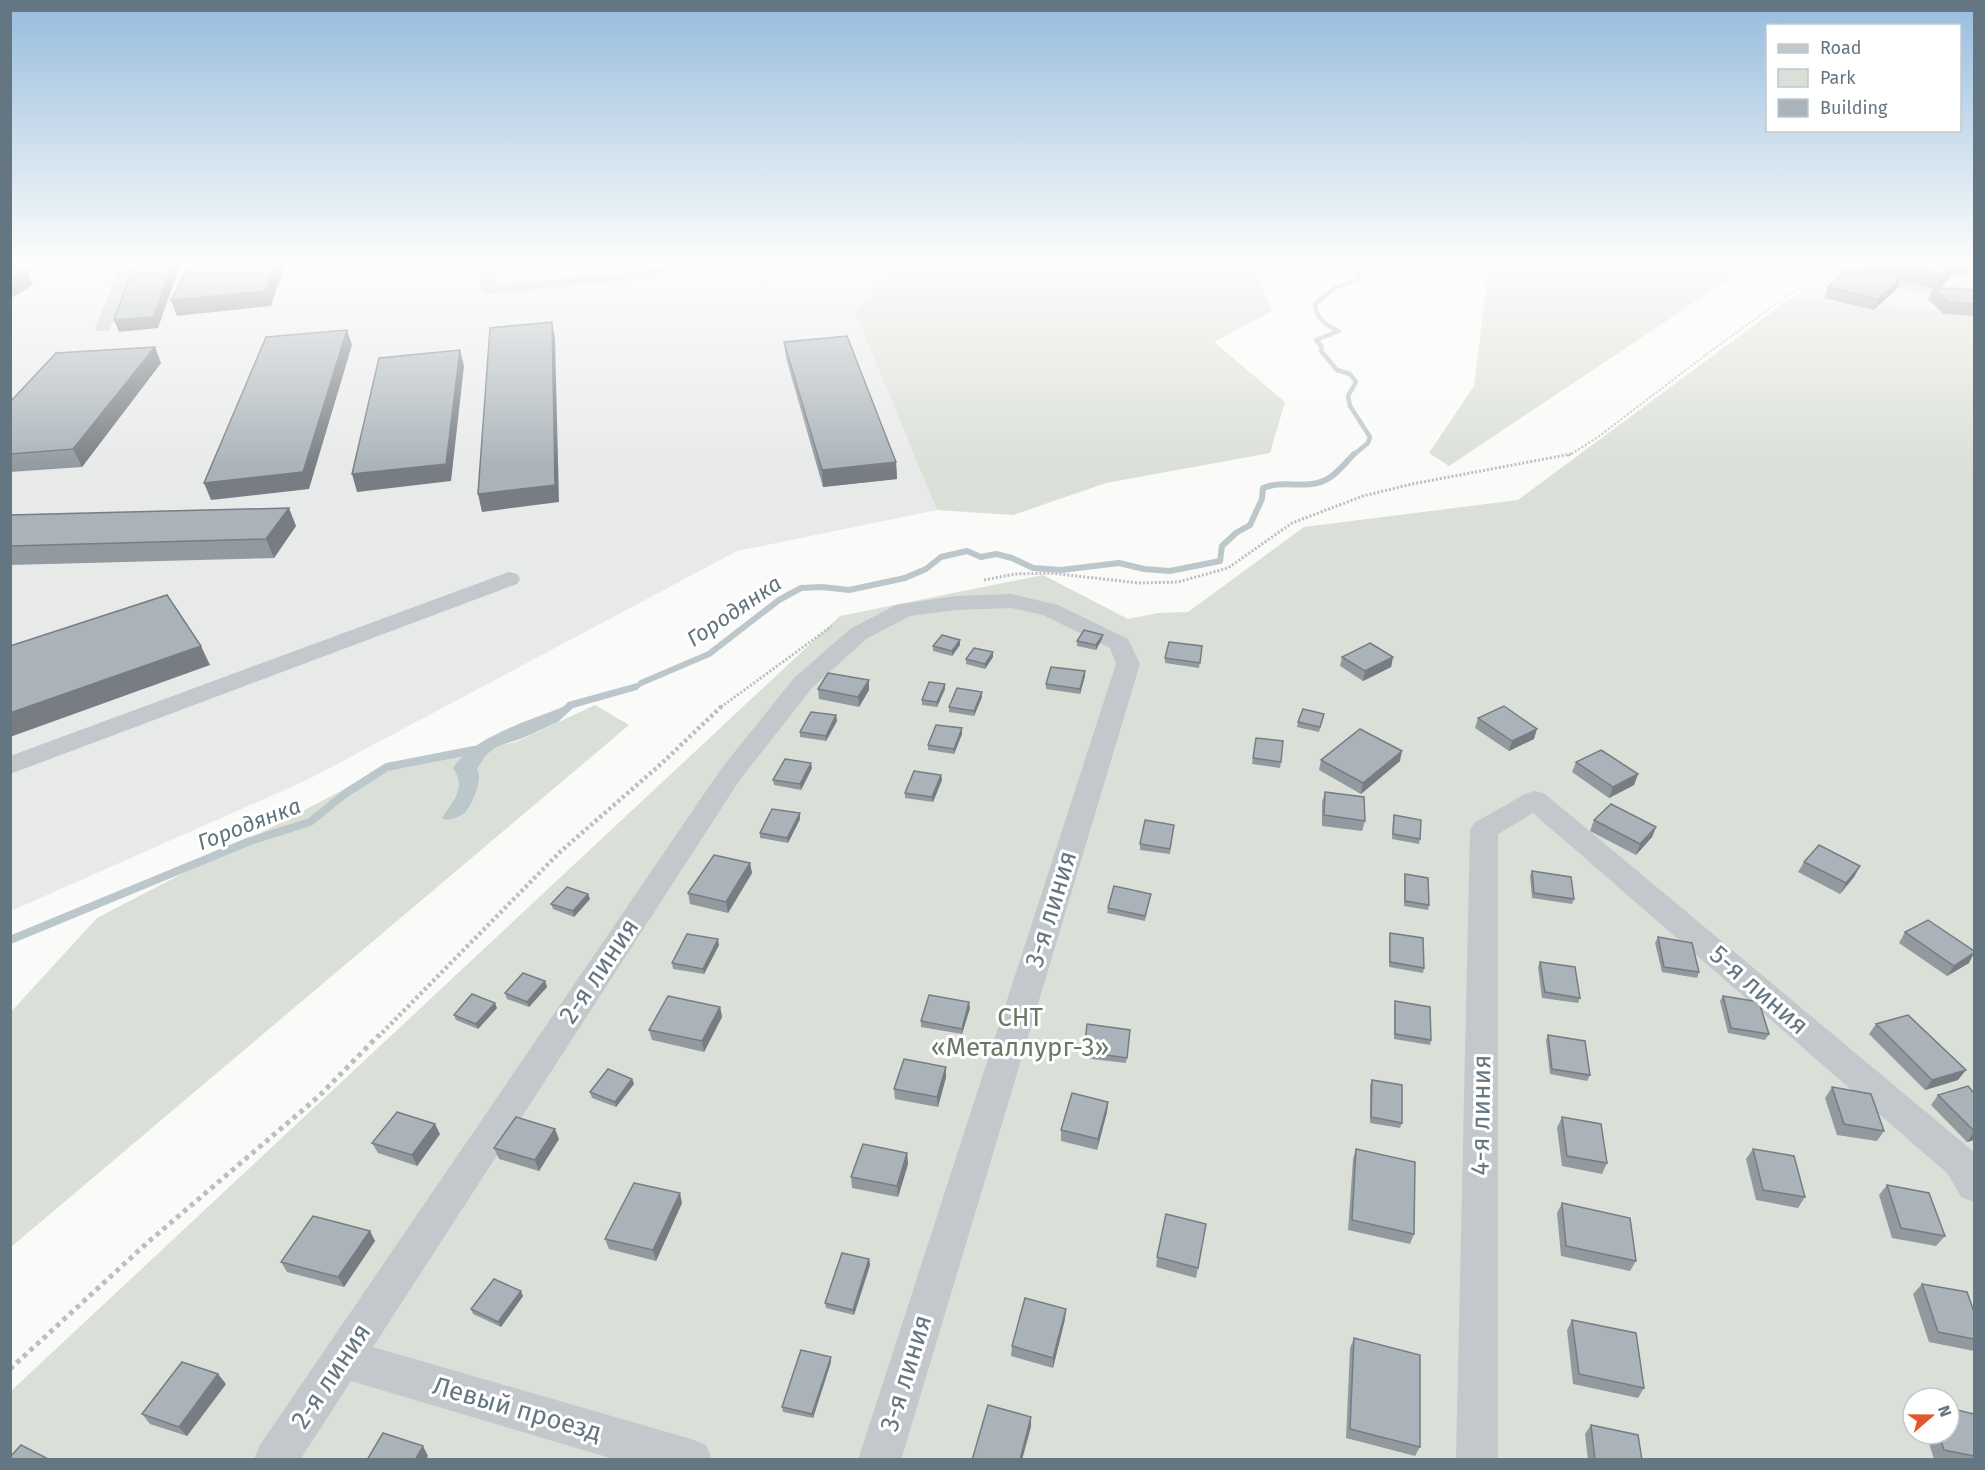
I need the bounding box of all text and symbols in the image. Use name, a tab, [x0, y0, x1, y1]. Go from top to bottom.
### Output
legend	[1766, 24, 1961, 132]
text: Road	[1820, 37, 1862, 59]
text: Park	[1820, 67, 1856, 89]
text: Building	[1820, 97, 1888, 119]
water label: Городянка	[681, 569, 787, 653]
water label: Городянка	[194, 792, 304, 856]
street label: 3-я линия	[1019, 847, 1083, 971]
street label: 2-я линия	[553, 913, 645, 1029]
street label: 5-я линия	[1703, 939, 1815, 1041]
park label: СНТ «Металлург-3»	[931, 1002, 1109, 1063]
street label: 4-я линия	[1464, 1054, 1498, 1176]
street label: 3-я линия	[874, 1311, 938, 1435]
street label: 2-я линия	[285, 1318, 377, 1434]
street label: Левый проезд	[429, 1370, 605, 1448]
north arrow	[1901, 1386, 1961, 1446]
text: N	[1934, 1403, 1955, 1419]

